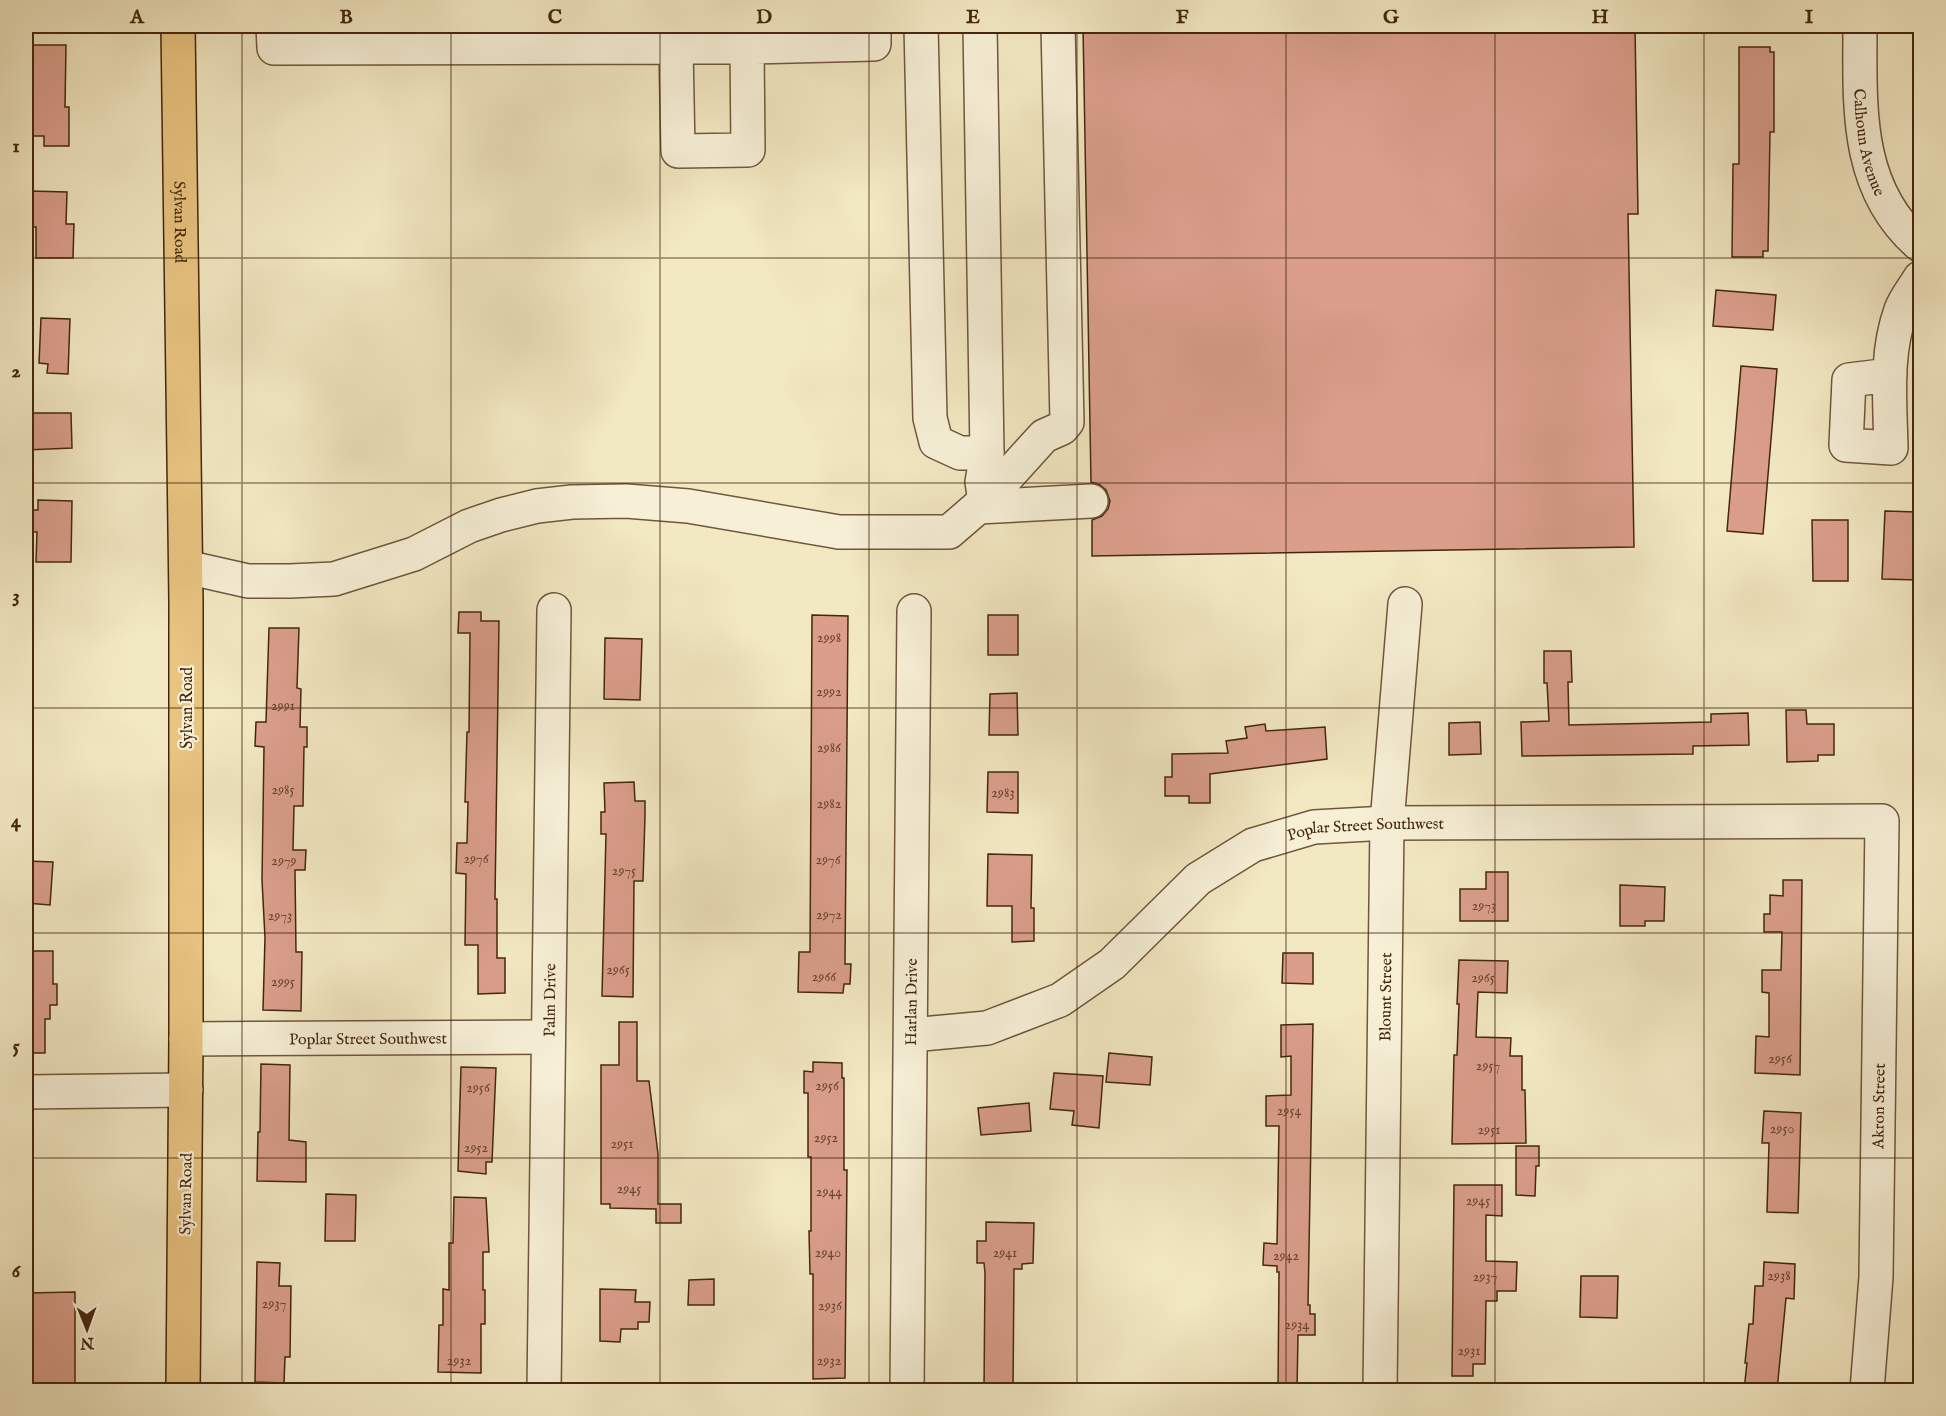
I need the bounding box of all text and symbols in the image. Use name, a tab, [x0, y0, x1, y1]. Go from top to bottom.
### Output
text: A	[129, 5, 145, 30]
text: B	[339, 5, 353, 30]
text: C	[548, 5, 562, 30]
text: D	[756, 5, 772, 30]
text: E	[966, 5, 980, 30]
text: F	[1176, 5, 1189, 30]
text: G	[1383, 5, 1400, 30]
text: H	[1591, 5, 1609, 30]
text: I	[1805, 5, 1814, 30]
street label: Calhoun Avenue	[1848, 88, 1888, 200]
text: 1	[12, 134, 20, 159]
street label: Sylvan Road	[168, 181, 189, 264]
text: 2	[11, 359, 21, 384]
text: 3	[12, 584, 20, 609]
house number: 2998	[817, 629, 841, 647]
street label: Sylvan Road	[178, 667, 198, 749]
house number: 2992	[816, 683, 842, 701]
house number: 2991	[271, 697, 295, 715]
house number: 2986	[817, 739, 842, 757]
house number: 2985	[271, 781, 295, 799]
house number: 2983	[991, 784, 1015, 802]
house number: 2982	[817, 795, 842, 813]
text: 4	[11, 809, 22, 834]
street label: Poplar Street Southwest	[1285, 815, 1444, 846]
house number: 2976	[463, 850, 490, 868]
house number: 2976	[815, 851, 842, 869]
house number: 2979	[271, 852, 297, 870]
house number: 2975	[612, 862, 636, 880]
house number: 2973	[1472, 897, 1496, 915]
house number: 2972	[816, 906, 842, 924]
house number: 2973	[268, 907, 292, 925]
street label: Blount Street	[1376, 952, 1397, 1042]
street label: Harlan Drive	[902, 958, 923, 1046]
house number: 2965	[606, 961, 630, 979]
street label: Palm Drive	[541, 963, 561, 1037]
house number: 2966	[812, 968, 837, 986]
house number: 2965	[1471, 969, 1495, 987]
house number: 2995	[271, 973, 295, 991]
street label: Poplar Street Southwest	[289, 1030, 448, 1050]
text: 5	[12, 1034, 20, 1059]
house number: 2956	[1768, 1050, 1793, 1068]
house number: 2957	[1476, 1057, 1500, 1075]
street label: Akron Street	[1869, 1063, 1891, 1150]
house number: 2956	[815, 1077, 840, 1095]
house number: 2956	[466, 1079, 491, 1097]
house number: 2954	[1277, 1102, 1301, 1120]
house number: 2950	[1770, 1120, 1794, 1138]
house number: 2951	[1478, 1121, 1500, 1139]
house number: 2952	[814, 1129, 839, 1147]
house number: 2951	[611, 1135, 633, 1153]
house number: 2952	[464, 1139, 489, 1157]
street label: Sylvan Road	[176, 1152, 198, 1235]
house number: 2945	[617, 1180, 641, 1198]
house number: 2944	[816, 1183, 842, 1201]
house number: 2945	[1466, 1192, 1490, 1210]
house number: 2940	[815, 1244, 841, 1262]
house number: 2941	[993, 1244, 1017, 1262]
house number: 2942	[1273, 1247, 1299, 1265]
text: 6	[12, 1259, 22, 1284]
house number: 2938	[1767, 1267, 1791, 1285]
house number: 2937	[1473, 1268, 1497, 1286]
house number: 2937	[262, 1295, 286, 1313]
house number: 2936	[818, 1297, 843, 1315]
north arrow	[57, 1299, 117, 1359]
house number: 2934	[1285, 1316, 1310, 1334]
text: N	[80, 1332, 95, 1352]
house number: 2931	[1457, 1342, 1481, 1360]
house number: 2932	[447, 1352, 472, 1370]
house number: 2932	[817, 1352, 842, 1370]

